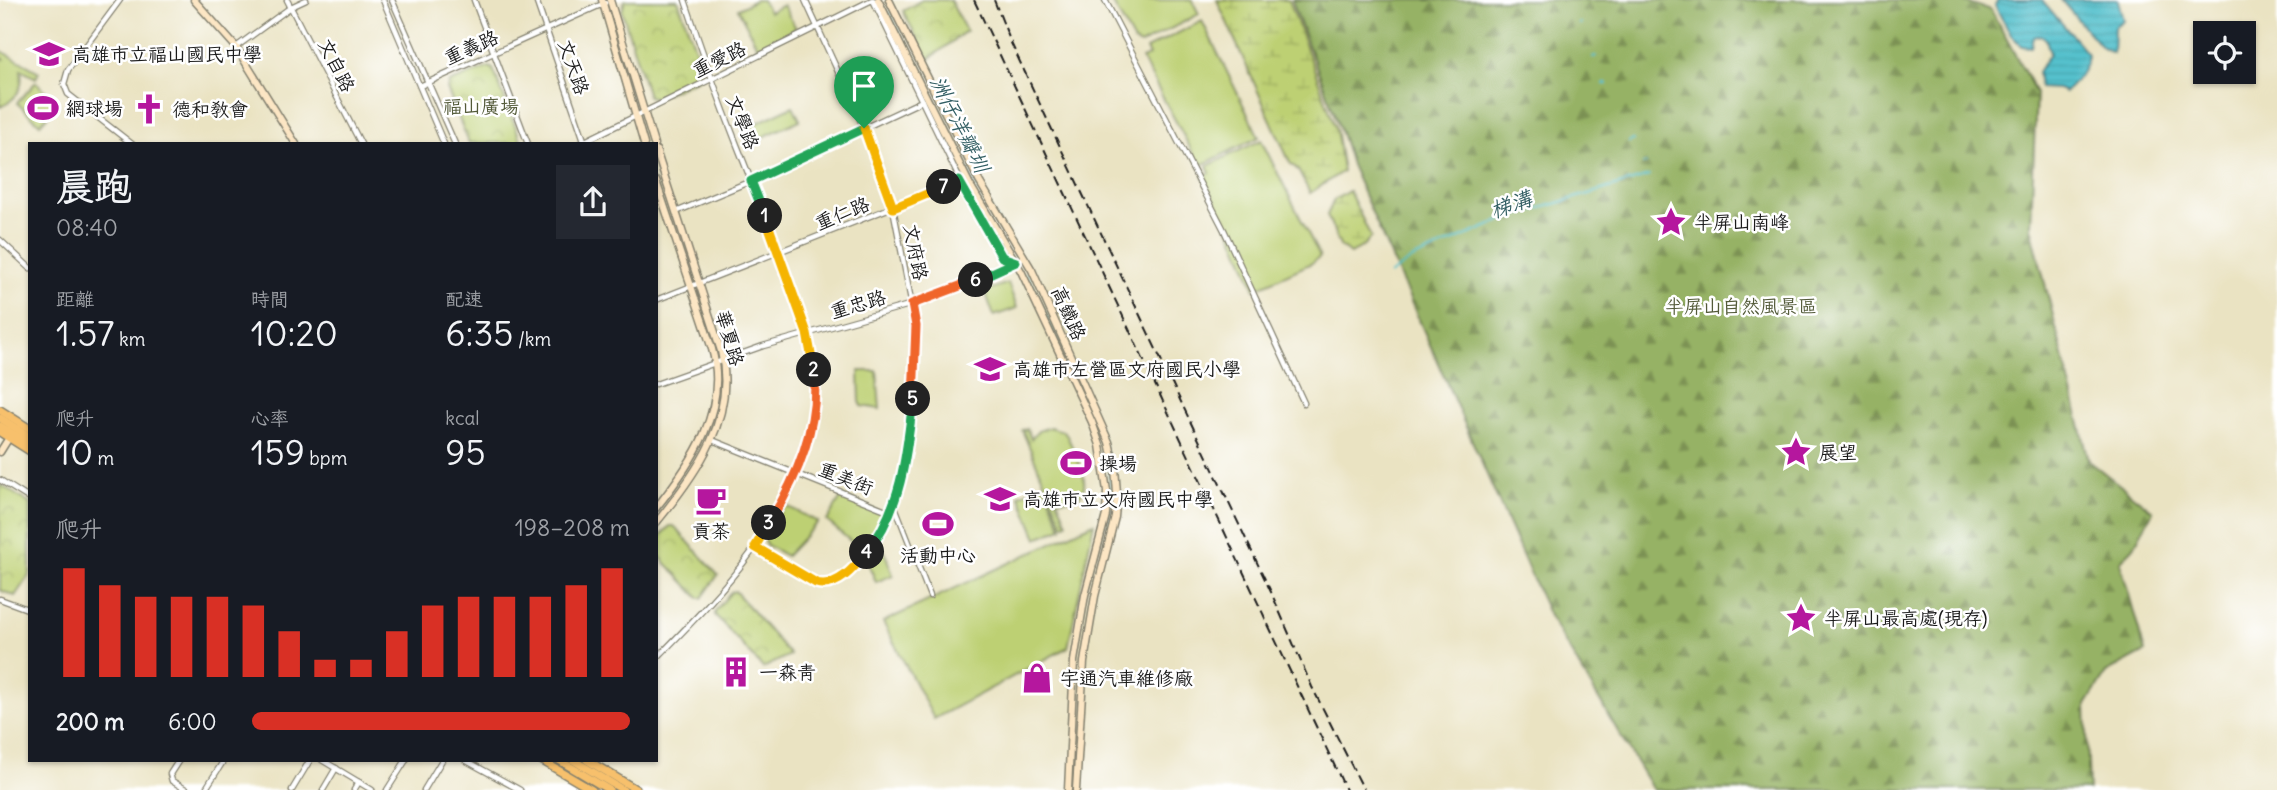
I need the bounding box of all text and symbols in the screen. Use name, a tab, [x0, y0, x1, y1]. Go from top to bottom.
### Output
map controls	[2193, 21, 2256, 84]
button: locate	[2193, 21, 2256, 84]
street label: 重義路	[440, 24, 502, 70]
street label: 文自路	[313, 34, 361, 96]
street label: 文天路	[553, 36, 595, 98]
street label: 重愛路	[688, 36, 750, 82]
school or university icon: 高雄市立福山國民中學	[32, 37, 66, 71]
place label: 高雄市立福山國民中學	[72, 42, 262, 66]
pin	[834, 56, 894, 128]
icon: arrive	[845, 67, 883, 105]
water label: 洲仔洋瓣圳	[924, 71, 997, 179]
sports icon: 網球場	[26, 91, 60, 125]
street label: 文學路	[721, 91, 765, 153]
church icon: 德和教會	[132, 92, 166, 126]
park label: 福山廣場	[443, 94, 519, 118]
place label: 網球場	[66, 96, 123, 120]
place label: 德和教會	[172, 97, 248, 121]
text: 晨跑	[56, 163, 132, 210]
button: share	[556, 165, 630, 239]
pin: 7	[926, 170, 962, 204]
text: 7	[939, 174, 948, 198]
water label: 梯溝	[1487, 184, 1537, 224]
street label: 重仁路	[811, 191, 873, 235]
pin: 1	[748, 198, 782, 234]
text: 1	[761, 203, 768, 227]
place icon: 半屏山南峰	[1654, 205, 1688, 239]
place label: 半屏山南峰	[1694, 210, 1789, 234]
text: 08:40	[56, 213, 118, 242]
street label: 文府路	[899, 222, 933, 282]
pin: 6	[958, 262, 993, 298]
text: 6	[970, 267, 981, 291]
street label: 高鐵路	[1046, 282, 1092, 344]
street label: 重忠路	[827, 285, 889, 323]
text: 距離	[56, 287, 94, 311]
text: 時間	[251, 287, 289, 311]
text: 配速	[445, 287, 483, 311]
park label: 半屏山自然風景區	[1665, 294, 1817, 318]
street label: 華夏路	[711, 307, 749, 369]
text: 1.57	[56, 311, 114, 355]
text: 10:20	[251, 311, 338, 355]
text: 6:35	[445, 311, 513, 355]
text: km	[114, 327, 145, 351]
text: /km	[513, 327, 551, 351]
pin: 2	[796, 352, 832, 388]
school or university icon: 高雄市左營區文府國民小學	[973, 352, 1007, 386]
text: 2	[808, 357, 819, 381]
place label: 高雄市左營區文府國民小學	[1013, 357, 1241, 381]
pin: 5	[895, 382, 930, 416]
text: 5	[907, 386, 918, 410]
text: 爬升	[56, 406, 94, 430]
text: 心率	[251, 406, 289, 430]
text: kcal	[445, 406, 480, 430]
text: 10	[56, 430, 93, 474]
text: 159	[251, 430, 305, 474]
text: 95	[445, 430, 486, 474]
place icon: 展望	[1779, 435, 1813, 469]
place label: 展望	[1819, 440, 1857, 464]
text: m	[93, 446, 114, 470]
text: bpm	[305, 446, 347, 470]
sports icon: 操場	[1059, 446, 1093, 480]
place label: 操場	[1099, 451, 1137, 475]
street label: 重美街	[815, 456, 877, 500]
school or university icon: 高雄市立文府國民中學	[983, 482, 1017, 516]
cafe icon: 貢茶	[694, 483, 728, 517]
place label: 高雄市立文府國民中學	[1023, 487, 1213, 511]
pin: 3	[752, 505, 786, 540]
sports icon: 活動中心	[921, 507, 955, 541]
text: 3	[763, 510, 774, 534]
text: 198–208 m	[515, 513, 630, 542]
text: 爬升	[56, 514, 102, 543]
place label: 貢茶	[692, 519, 730, 543]
pin: 4	[850, 534, 884, 570]
text: 4	[861, 539, 872, 563]
place label: 活動中心	[900, 543, 976, 567]
place icon: 半屏山最高處(現存)	[1784, 601, 1818, 635]
place label: 半屏山最高處(現存)	[1824, 606, 1988, 630]
building icon: 一森青	[719, 655, 753, 689]
place label: 一森青	[759, 660, 816, 684]
shop icon: 宇通汽車維修廠	[1020, 661, 1054, 695]
place label: 宇通汽車維修廠	[1060, 666, 1193, 690]
text: 200 m	[56, 707, 125, 736]
text: 6:00	[168, 707, 217, 736]

